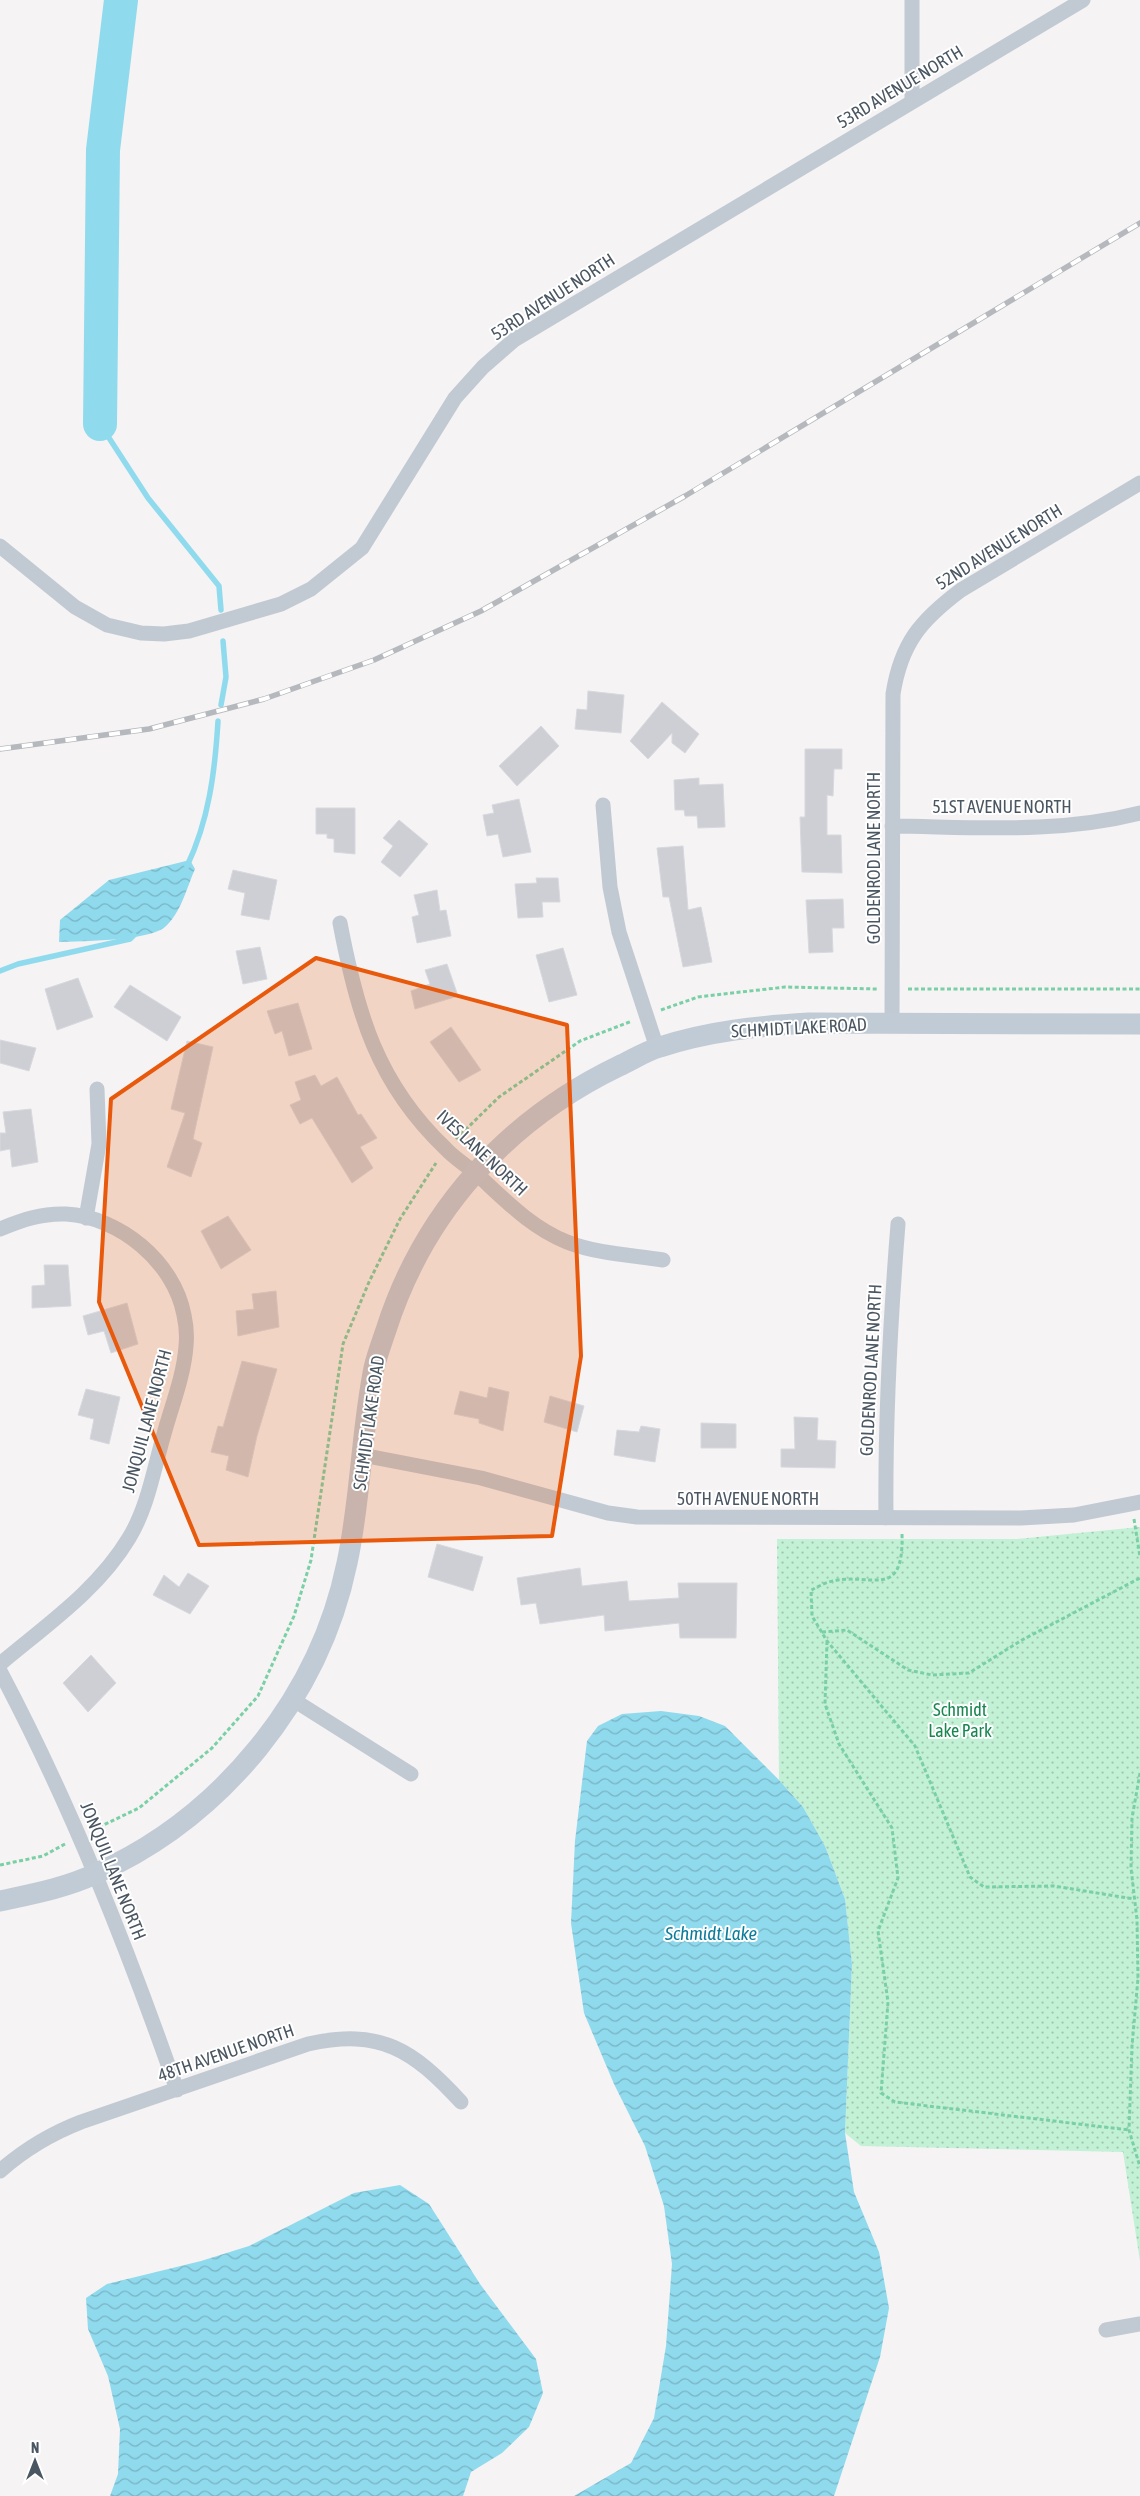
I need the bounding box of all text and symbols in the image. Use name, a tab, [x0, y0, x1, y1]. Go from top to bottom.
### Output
street label: 53RD AVENUE NORTH	[833, 41, 967, 132]
street label: 53RD AVENUE NORTH	[487, 249, 619, 344]
street label: 52ND AVENUE NORTH	[932, 499, 1066, 594]
street label: GOLDENROD LANE NORTH	[863, 772, 884, 944]
street label: 51ST AVENUE NORTH	[932, 796, 1072, 817]
street label: SCHMIDT LAKE ROAD	[731, 1013, 867, 1042]
street label: IVES LANE NORTH	[433, 1105, 532, 1200]
street label: GOLDENROD LANE NORTH	[856, 1283, 885, 1457]
street label: JONQUIL LANE NORTH	[117, 1347, 176, 1495]
street label: SCHMIDT LAKE ROAD	[349, 1354, 388, 1492]
street label: 50TH AVENUE NORTH	[677, 1488, 819, 1509]
park label: Schmidt Lake Park	[928, 1699, 992, 1741]
street label: JONQUIL LANE NORTH	[76, 1799, 151, 1943]
water label: Schmidt Lake	[664, 1922, 757, 1944]
street label: 48TH AVENUE NORTH	[155, 2019, 297, 2086]
north arrow	[10, 2436, 60, 2486]
text: N	[31, 2440, 39, 2456]

